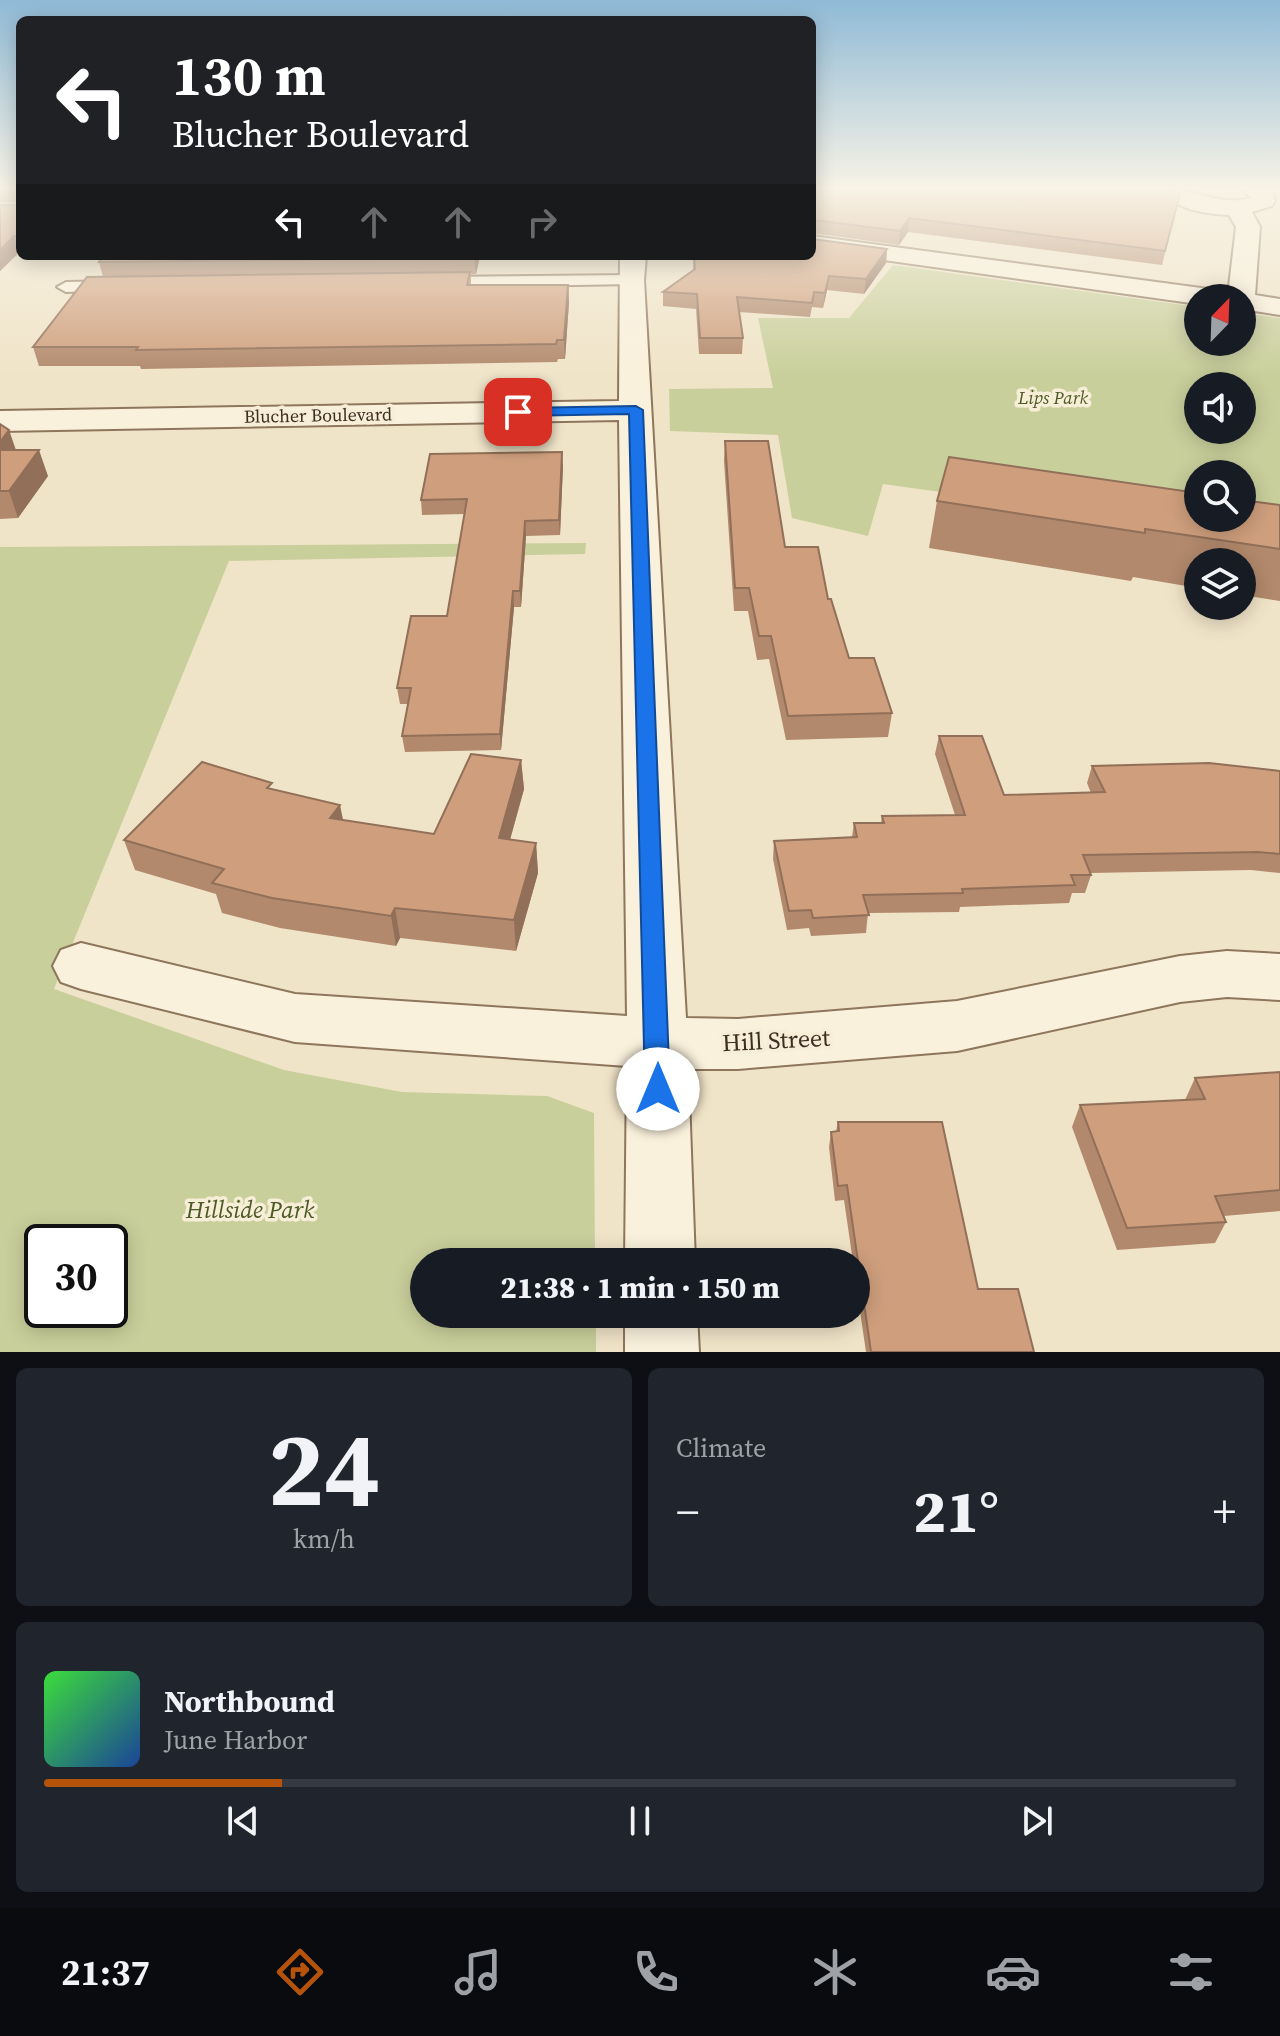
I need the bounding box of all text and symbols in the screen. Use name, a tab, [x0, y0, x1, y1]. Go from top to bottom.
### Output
text: 130 m	[172, 37, 326, 114]
icon: left	[40, 48, 144, 152]
text: Blucher Boulevard	[172, 110, 469, 159]
icon: left	[268, 200, 312, 244]
icon: ahead	[352, 200, 396, 244]
icon: ahead	[436, 200, 480, 244]
icon: right	[520, 200, 564, 244]
north arrow	[1184, 284, 1256, 356]
map controls	[1184, 284, 1256, 620]
button: sound	[1184, 372, 1256, 444]
pin	[484, 378, 552, 446]
park label: Lips Park	[1017, 385, 1088, 410]
icon: arrive	[496, 390, 540, 434]
street label: Blucher Boulevard	[244, 401, 392, 429]
button: search	[1184, 460, 1256, 532]
button: layers	[1184, 548, 1256, 620]
street label: Hill Street	[721, 1021, 831, 1059]
position arrow	[616, 1047, 700, 1131]
park label: Hillside Park	[185, 1193, 315, 1226]
speed limit sign: 30	[24, 1224, 128, 1328]
text: 21:38 · 1 min · 150 m	[500, 1267, 780, 1308]
text: 24	[268, 1397, 380, 1540]
text: Climate	[676, 1430, 766, 1466]
text: 21°	[913, 1470, 999, 1552]
text: −	[676, 1481, 699, 1542]
text: +	[1213, 1481, 1236, 1542]
text: km/h	[293, 1521, 355, 1557]
text: Northbound	[164, 1681, 335, 1722]
text: June Harbor	[164, 1722, 307, 1758]
icon: previous	[221, 1799, 265, 1843]
icon: pause	[618, 1799, 662, 1843]
icon: next	[1015, 1799, 1059, 1843]
icon: directions	[272, 1944, 328, 2000]
icon: music	[450, 1944, 506, 2000]
icon: phone	[628, 1944, 684, 2000]
icon: climate	[807, 1944, 863, 2000]
icon: car	[985, 1944, 1041, 2000]
icon: filters	[1163, 1944, 1219, 2000]
text: 21:37	[61, 1948, 150, 1997]

